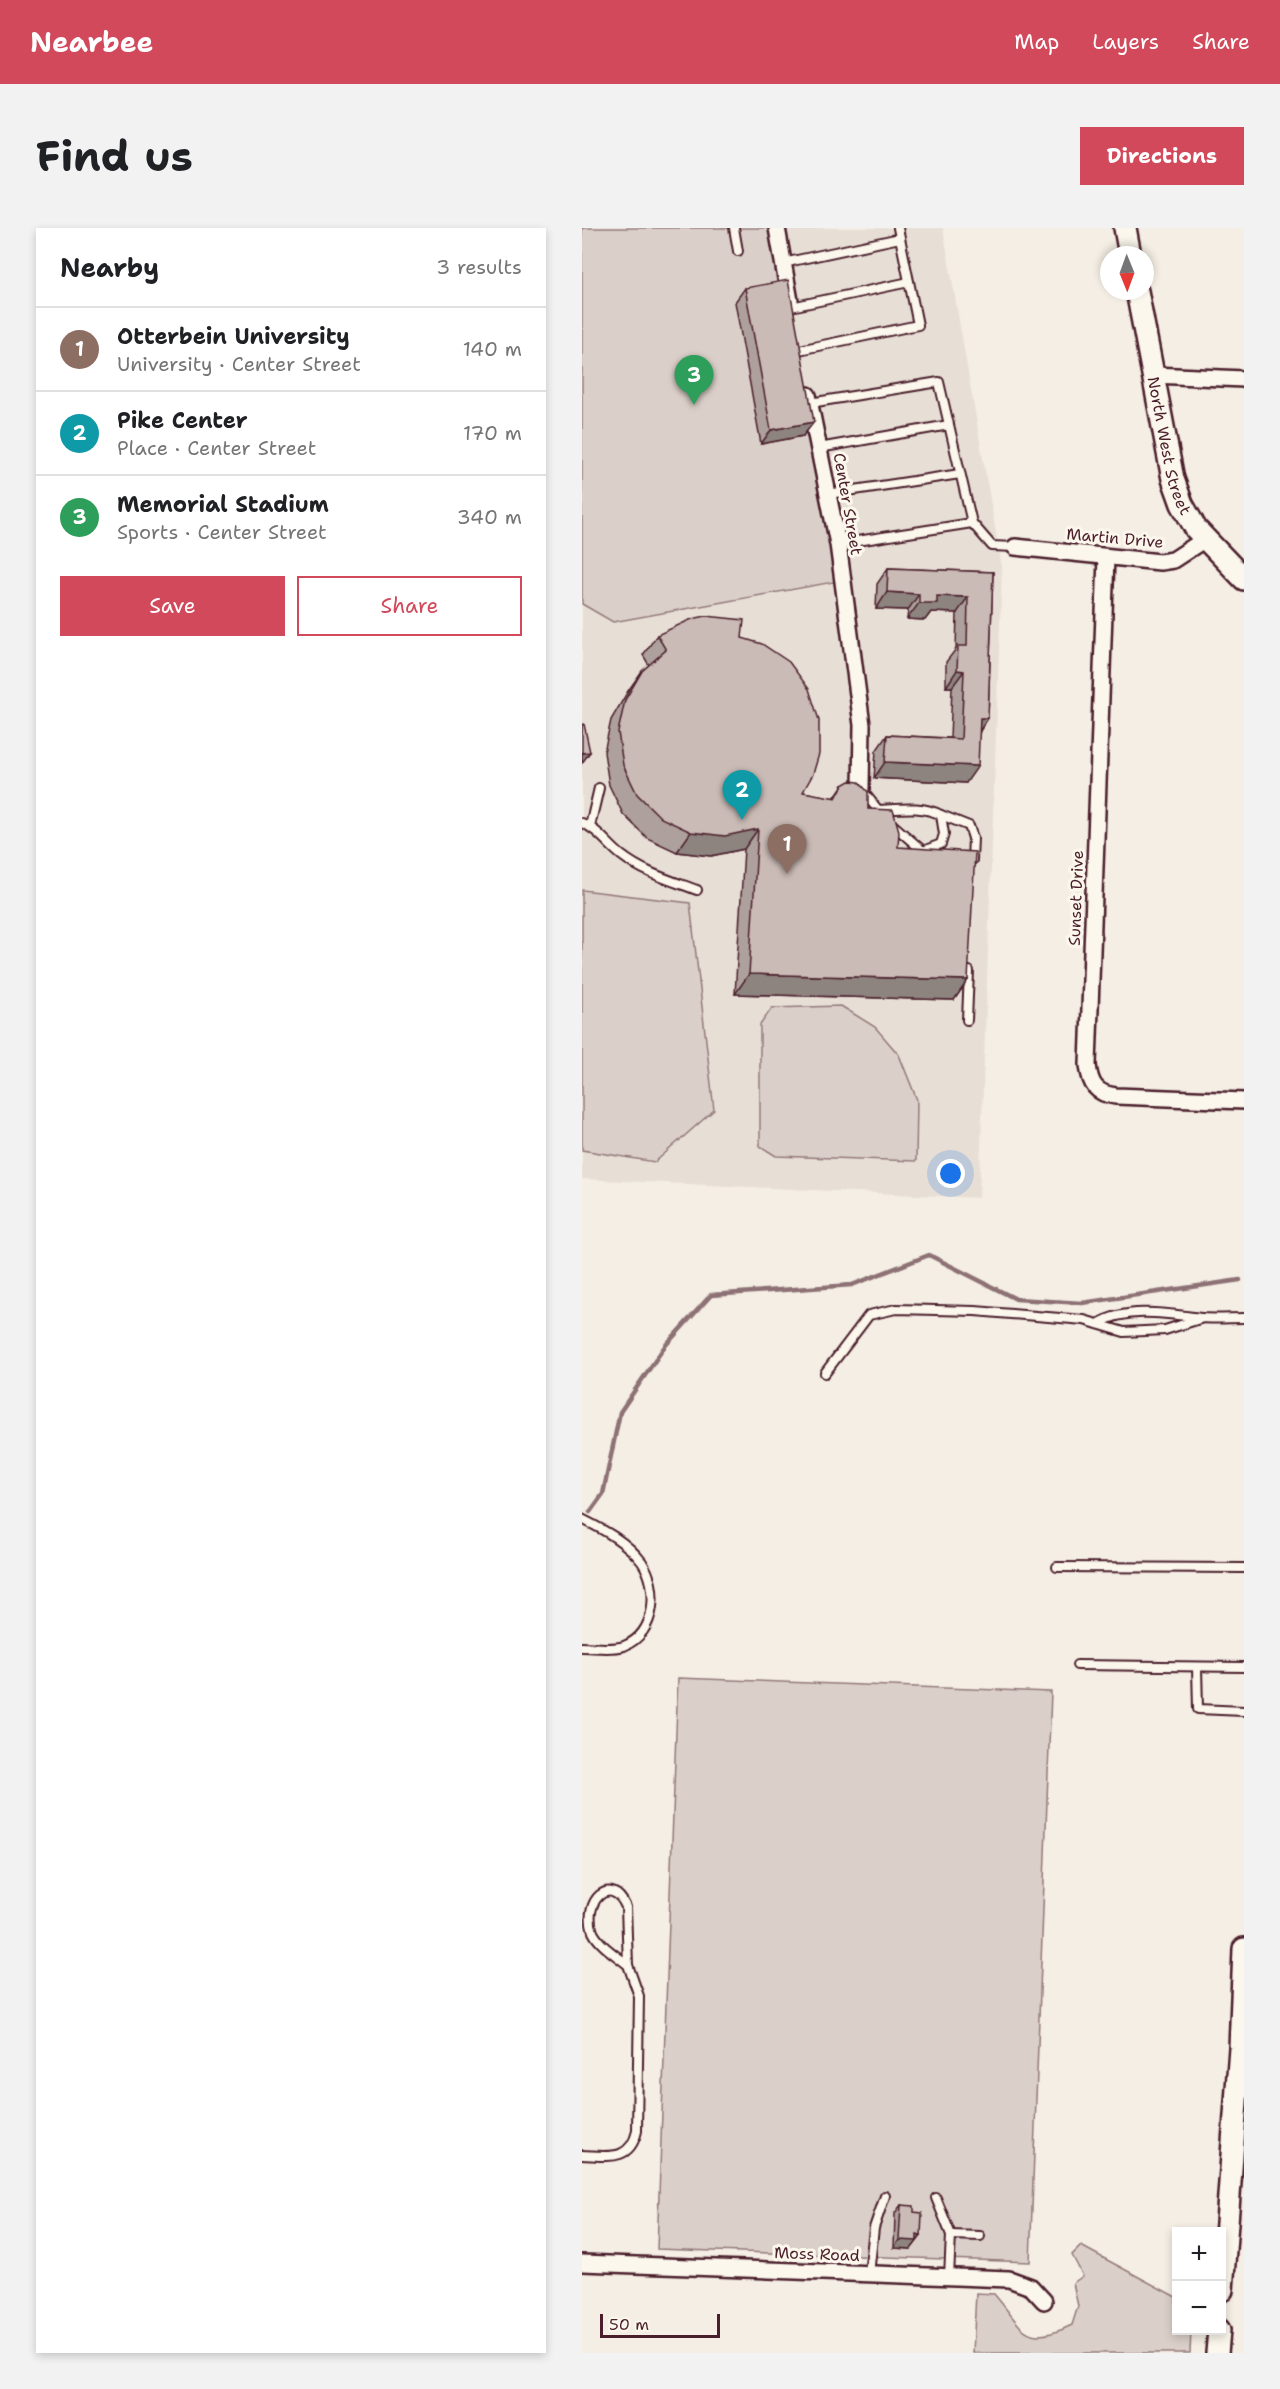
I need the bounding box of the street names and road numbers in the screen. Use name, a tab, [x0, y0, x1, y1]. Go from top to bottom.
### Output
street label: North West Street	[1143, 375, 1196, 519]
street label: Center Street	[829, 451, 867, 557]
street label: Martin Drive	[1065, 523, 1165, 553]
street label: Sunset Drive	[1064, 850, 1088, 946]
street label: Moss Road	[774, 2242, 860, 2266]

